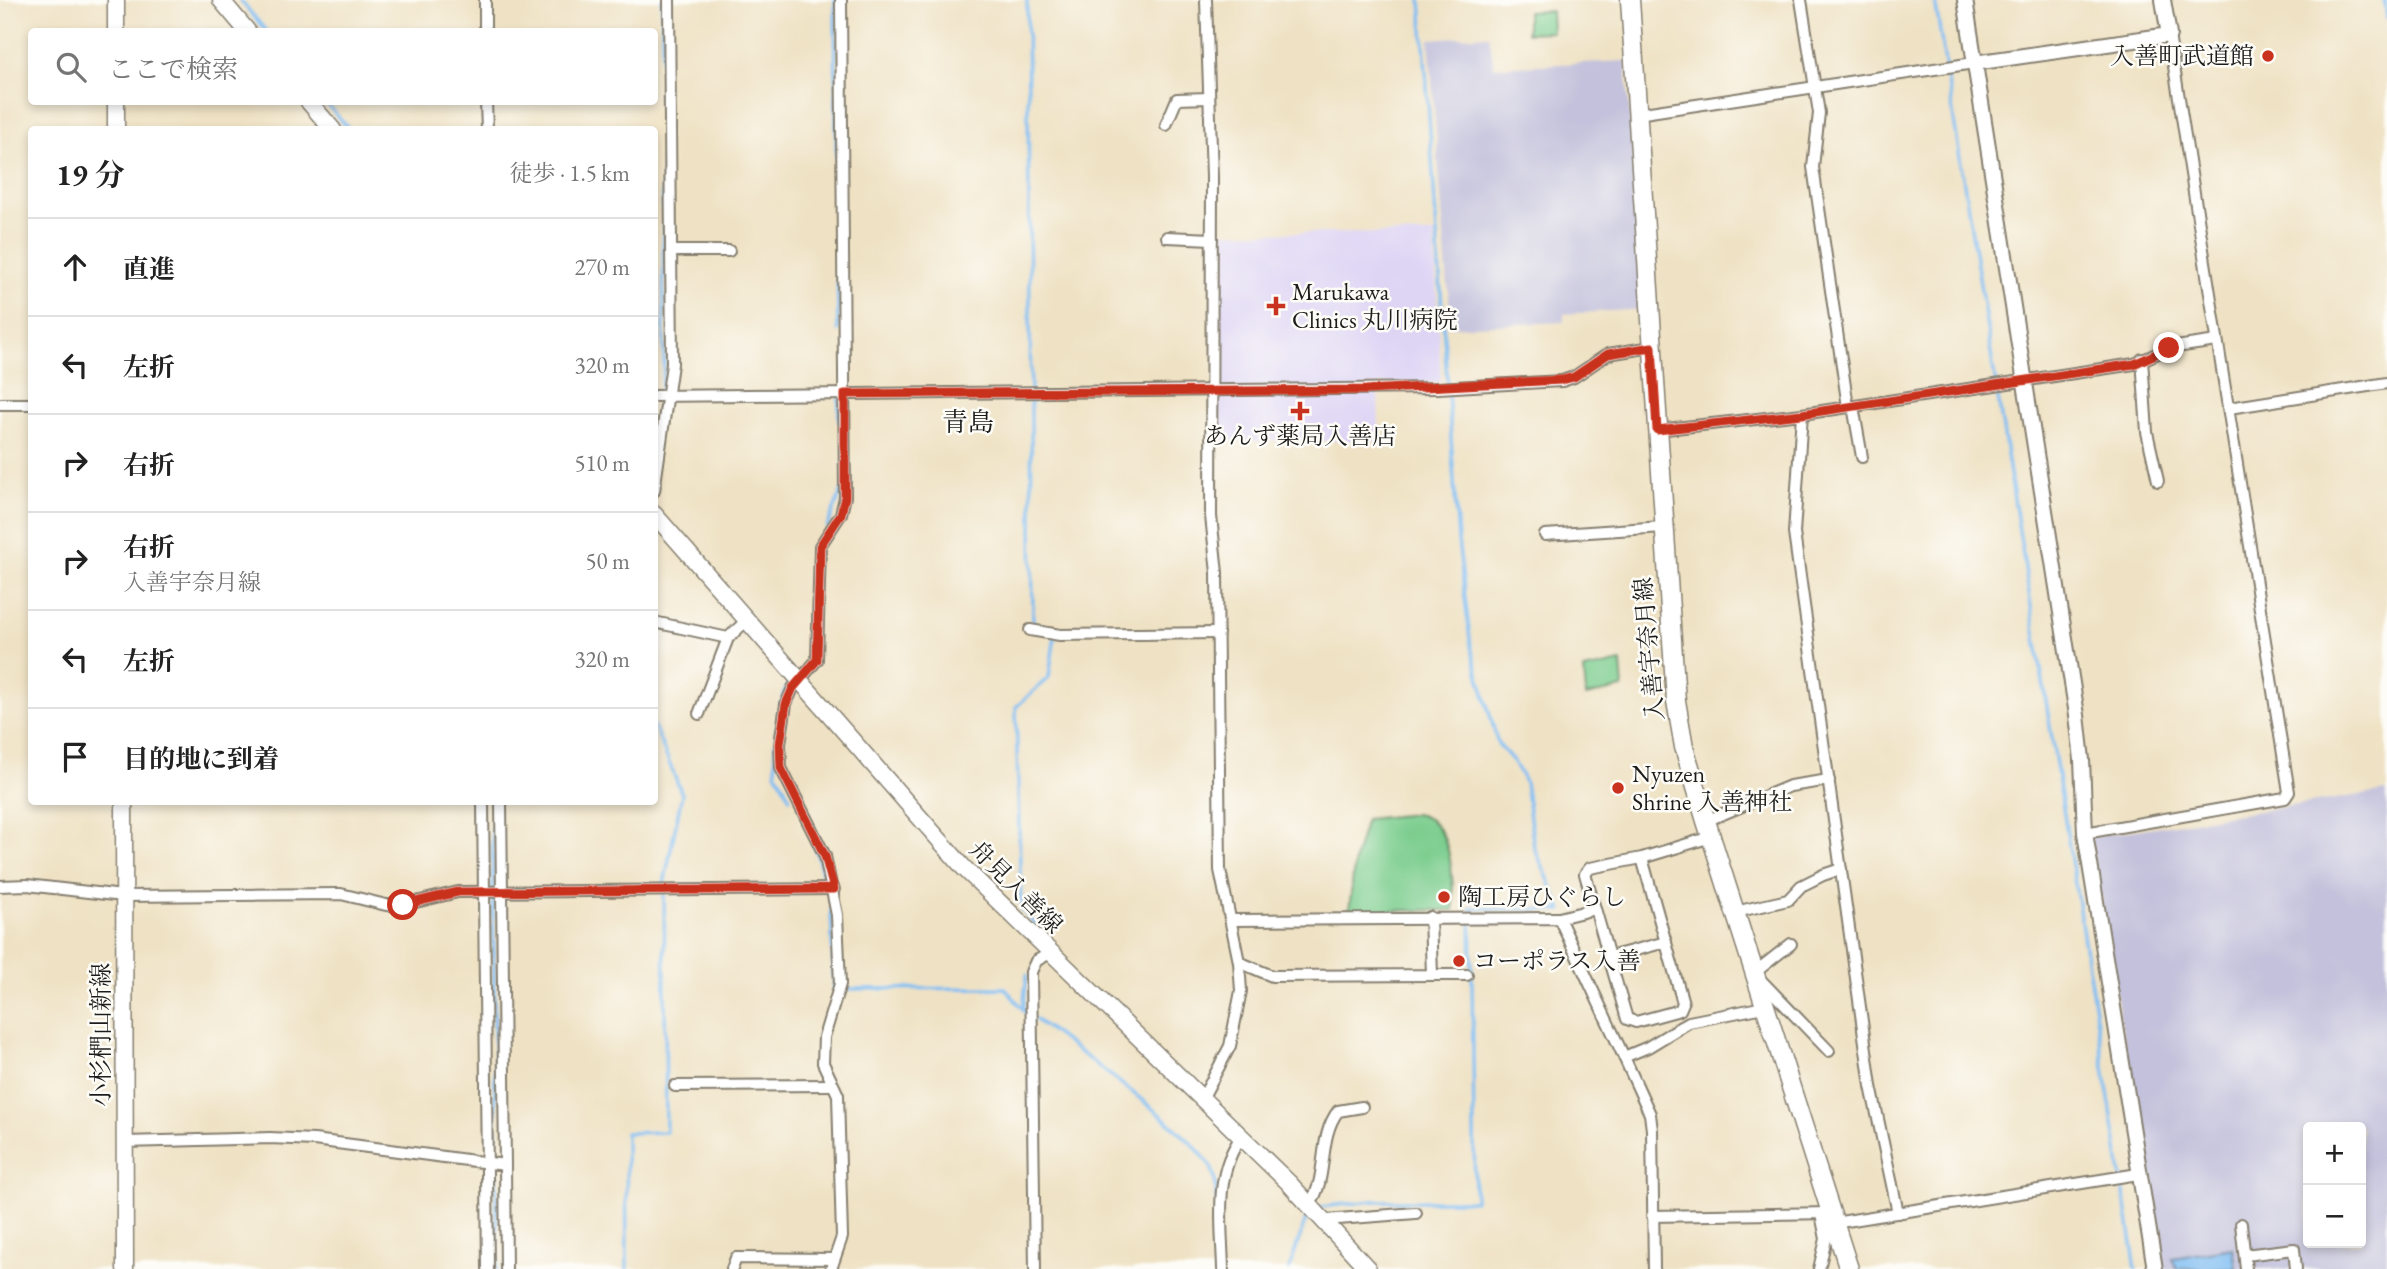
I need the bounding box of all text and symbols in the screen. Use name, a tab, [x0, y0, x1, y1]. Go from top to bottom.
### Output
search box	[28, 28, 658, 105]
place label: 入善町武道館	[2110, 40, 2254, 71]
icon: search	[52, 48, 90, 86]
marker: 入善町武道館	[2260, 48, 2276, 64]
text: ここで検索	[108, 52, 238, 86]
text: 19 分	[56, 155, 125, 194]
text: 徒歩 · 1.5 km	[510, 158, 630, 188]
icon: ahead	[56, 248, 94, 286]
text: 直進	[123, 252, 175, 286]
text: 270 m	[574, 252, 630, 282]
place label: Marukawa Clinics 丸川病院	[1292, 276, 1458, 335]
marker: Marukawa Clinics 丸川病院	[1266, 296, 1286, 316]
route end	[2153, 332, 2184, 363]
icon: left	[56, 346, 94, 384]
text: 左折	[123, 350, 175, 384]
text: 320 m	[574, 350, 630, 380]
marker: あんず薬局入善店	[1292, 403, 1308, 419]
district label: 青島	[942, 405, 994, 439]
place label: あんず薬局入善店	[1204, 420, 1396, 451]
icon: right	[56, 444, 94, 482]
text: 右折	[123, 448, 175, 482]
text: 510 m	[574, 448, 630, 478]
text: 右折	[123, 530, 175, 564]
icon: right	[56, 542, 94, 580]
text: 50 m	[585, 546, 630, 576]
text: 入善宇奈月線	[123, 567, 261, 597]
street label: 入善宇奈月線	[1627, 576, 1670, 722]
icon: left	[56, 640, 94, 678]
text: 左折	[123, 644, 175, 678]
text: 320 m	[574, 644, 630, 674]
icon: arrive	[56, 738, 94, 776]
text: 目的地に到着	[123, 742, 279, 776]
place label: Nyuzen Shrine 入善神社	[1632, 758, 1792, 817]
marker: Nyuzen Shrine 入善神社	[1610, 780, 1626, 796]
street label: 舟見入善線	[963, 833, 1070, 940]
place label: 陶工房ひぐらし	[1458, 881, 1626, 912]
route start	[387, 889, 418, 920]
marker: 陶工房ひぐらし	[1436, 889, 1452, 905]
place label: コーポラス入善	[1473, 945, 1640, 976]
marker: コーポラス入善	[1451, 953, 1467, 969]
street label: 小杉椚山新線	[85, 963, 116, 1107]
map controls	[2303, 1122, 2366, 1248]
button: +	[2303, 1122, 2366, 1185]
button: −	[2303, 1185, 2366, 1248]

